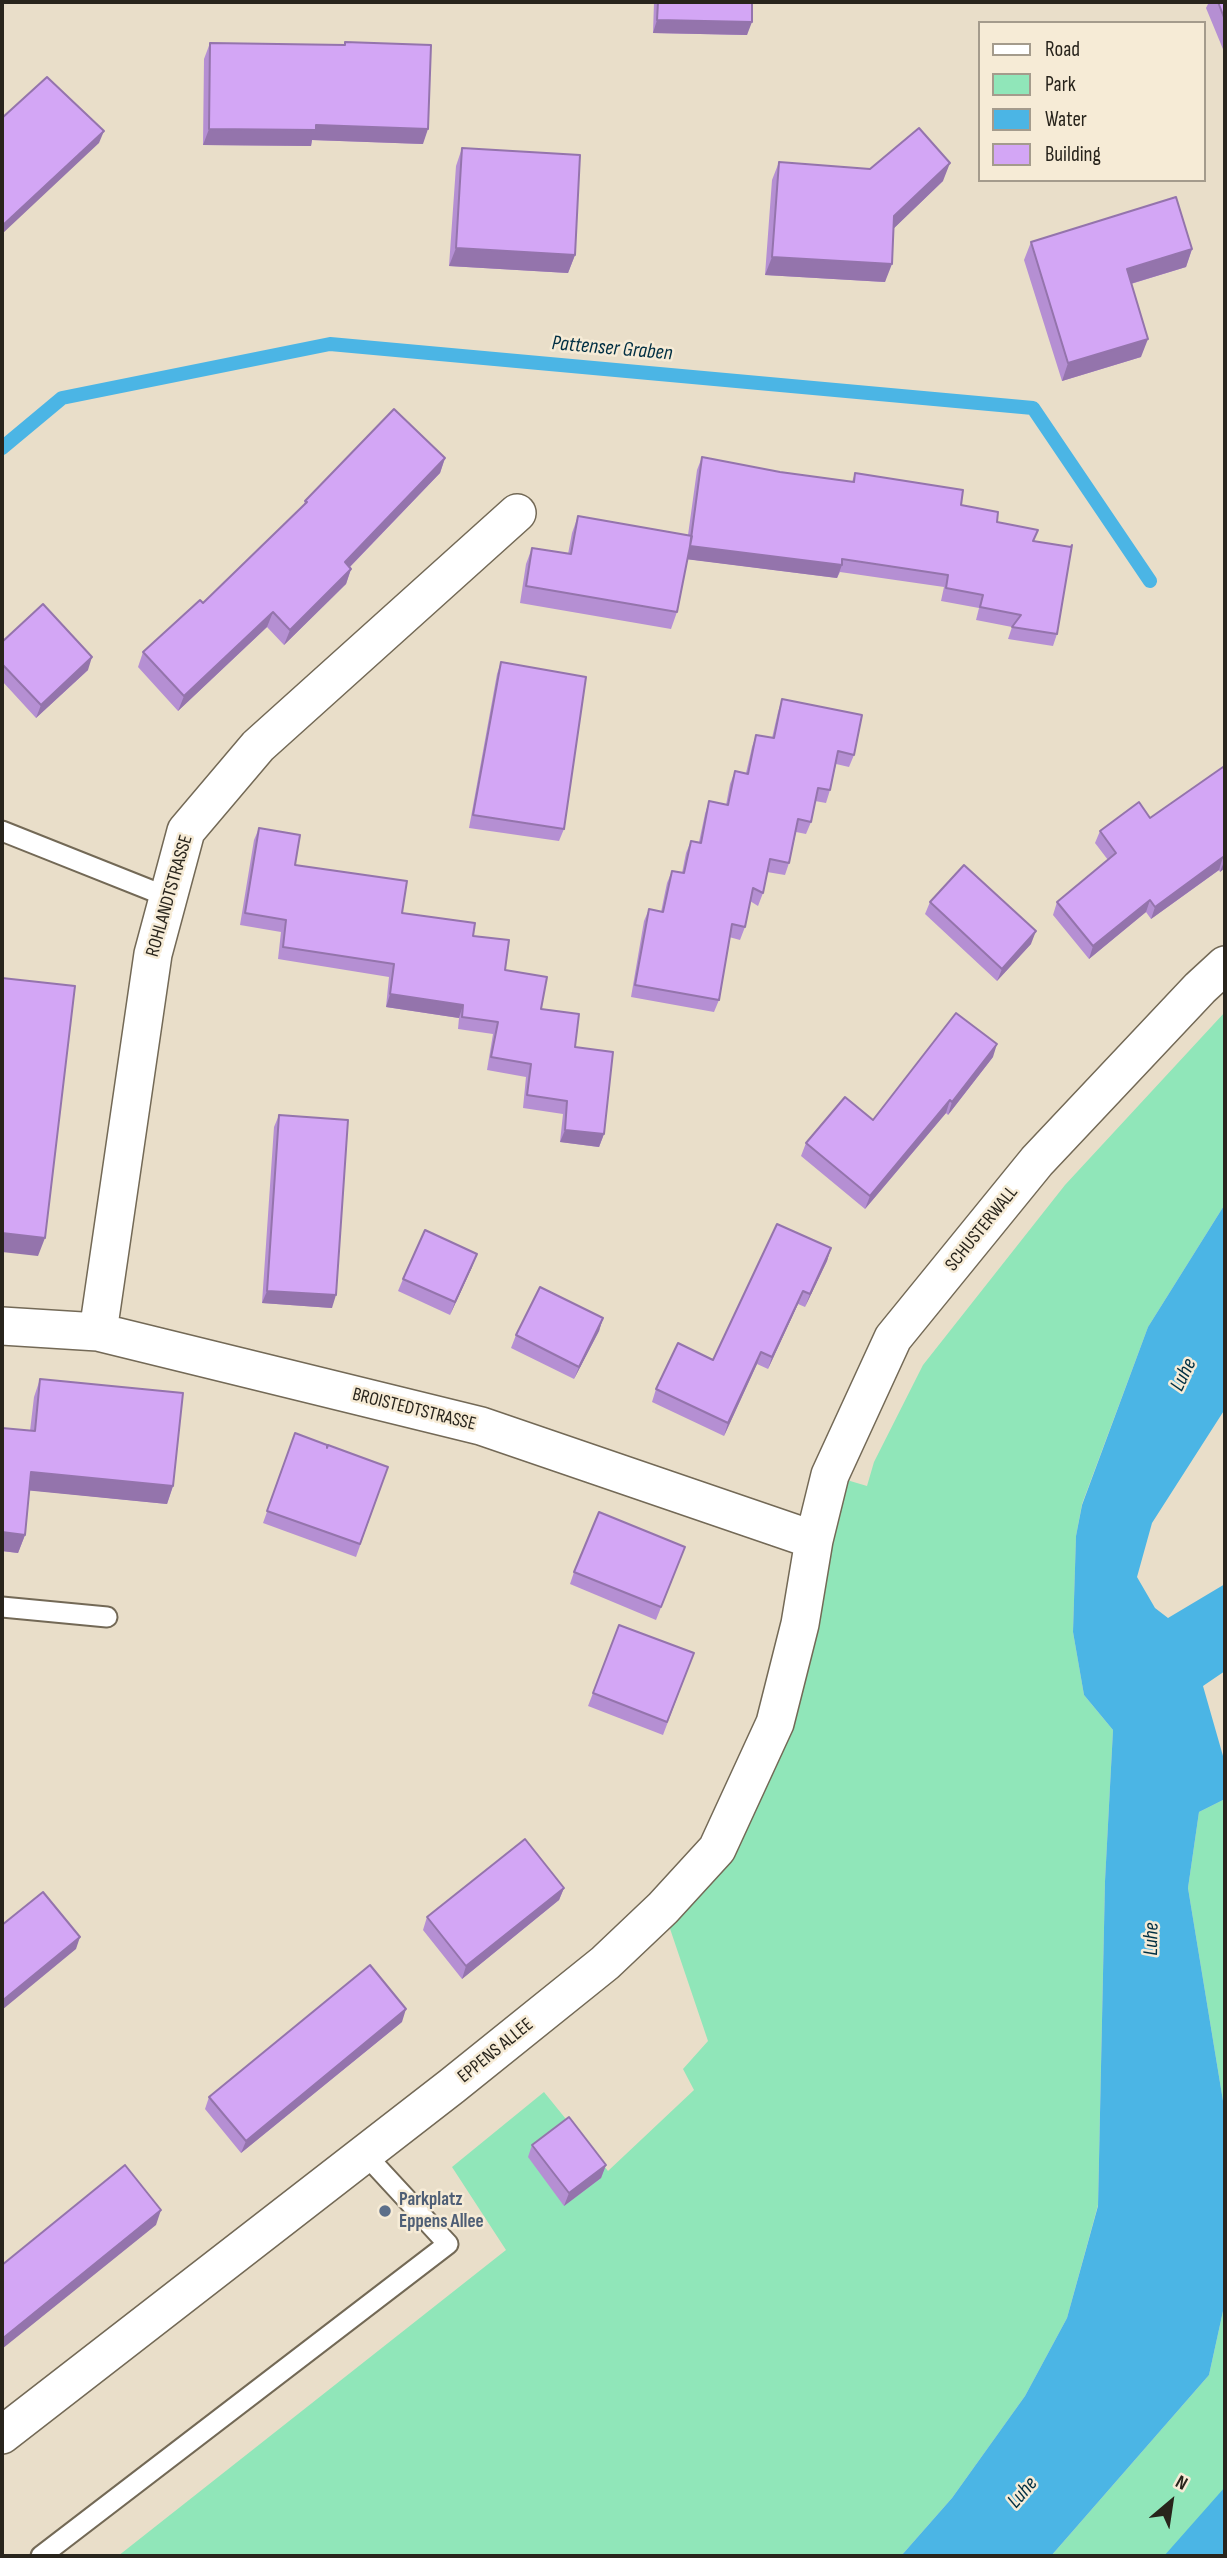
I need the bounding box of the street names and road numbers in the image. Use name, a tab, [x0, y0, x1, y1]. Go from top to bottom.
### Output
street label: ROHLANDTSTRASSE	[142, 833, 198, 959]
street label: SCHUSTERWALL	[941, 1182, 1023, 1276]
street label: BROISTEDTSTRASSE	[350, 1384, 478, 1436]
street label: EPPENS ALLEE	[454, 2014, 538, 2088]

